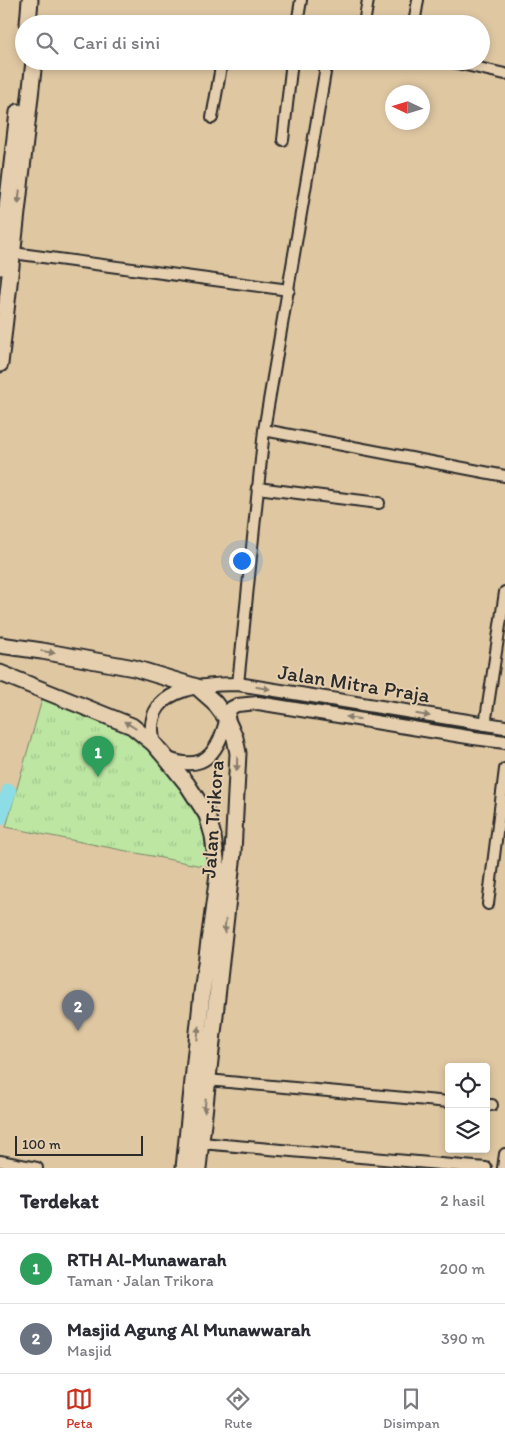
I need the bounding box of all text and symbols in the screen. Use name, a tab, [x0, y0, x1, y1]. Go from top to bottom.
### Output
search box	[15, 15, 490, 70]
icon: search	[33, 29, 61, 57]
text: Cari di sini	[73, 31, 160, 54]
north arrow	[385, 85, 430, 130]
one-way arrow	[15, 189, 23, 205]
your location	[229, 548, 255, 574]
one-way arrow	[41, 648, 56, 656]
street label: Jalan Mitra Praja	[276, 659, 432, 707]
one-way arrow	[255, 684, 271, 692]
one-way arrow	[415, 711, 431, 719]
one-way arrow	[345, 714, 361, 722]
one-way arrow	[123, 721, 136, 730]
pin: 1	[82, 736, 114, 777]
one-way arrow	[233, 757, 241, 773]
street label: Jalan Trikora	[195, 759, 229, 879]
one-way arrow	[221, 918, 229, 934]
pin: 2	[62, 990, 94, 1031]
one-way arrow	[194, 1024, 202, 1040]
map controls	[445, 1063, 490, 1153]
button: locate	[445, 1063, 490, 1108]
one-way arrow	[201, 1097, 209, 1113]
button: layers	[445, 1108, 490, 1153]
scale bar	[15, 1133, 142, 1156]
text: 100 m	[22, 1136, 61, 1153]
text: Terdekat	[20, 1188, 99, 1213]
text: 2 hasil	[440, 1191, 485, 1210]
text: RTH Al-Munawarah	[67, 1248, 227, 1271]
text: 1	[32, 1259, 40, 1278]
text: 200 m	[440, 1259, 485, 1278]
text: Taman · Jalan Trikora	[67, 1271, 214, 1290]
text: Masjid Agung Al Munawwarah	[67, 1318, 311, 1341]
text: 2	[32, 1329, 40, 1348]
text: 390 m	[441, 1329, 485, 1348]
text: Masjid	[67, 1341, 112, 1360]
tab: Peta	[65, 1385, 93, 1432]
tab: Rute	[224, 1385, 252, 1432]
tab: Disimpan	[383, 1385, 440, 1432]

